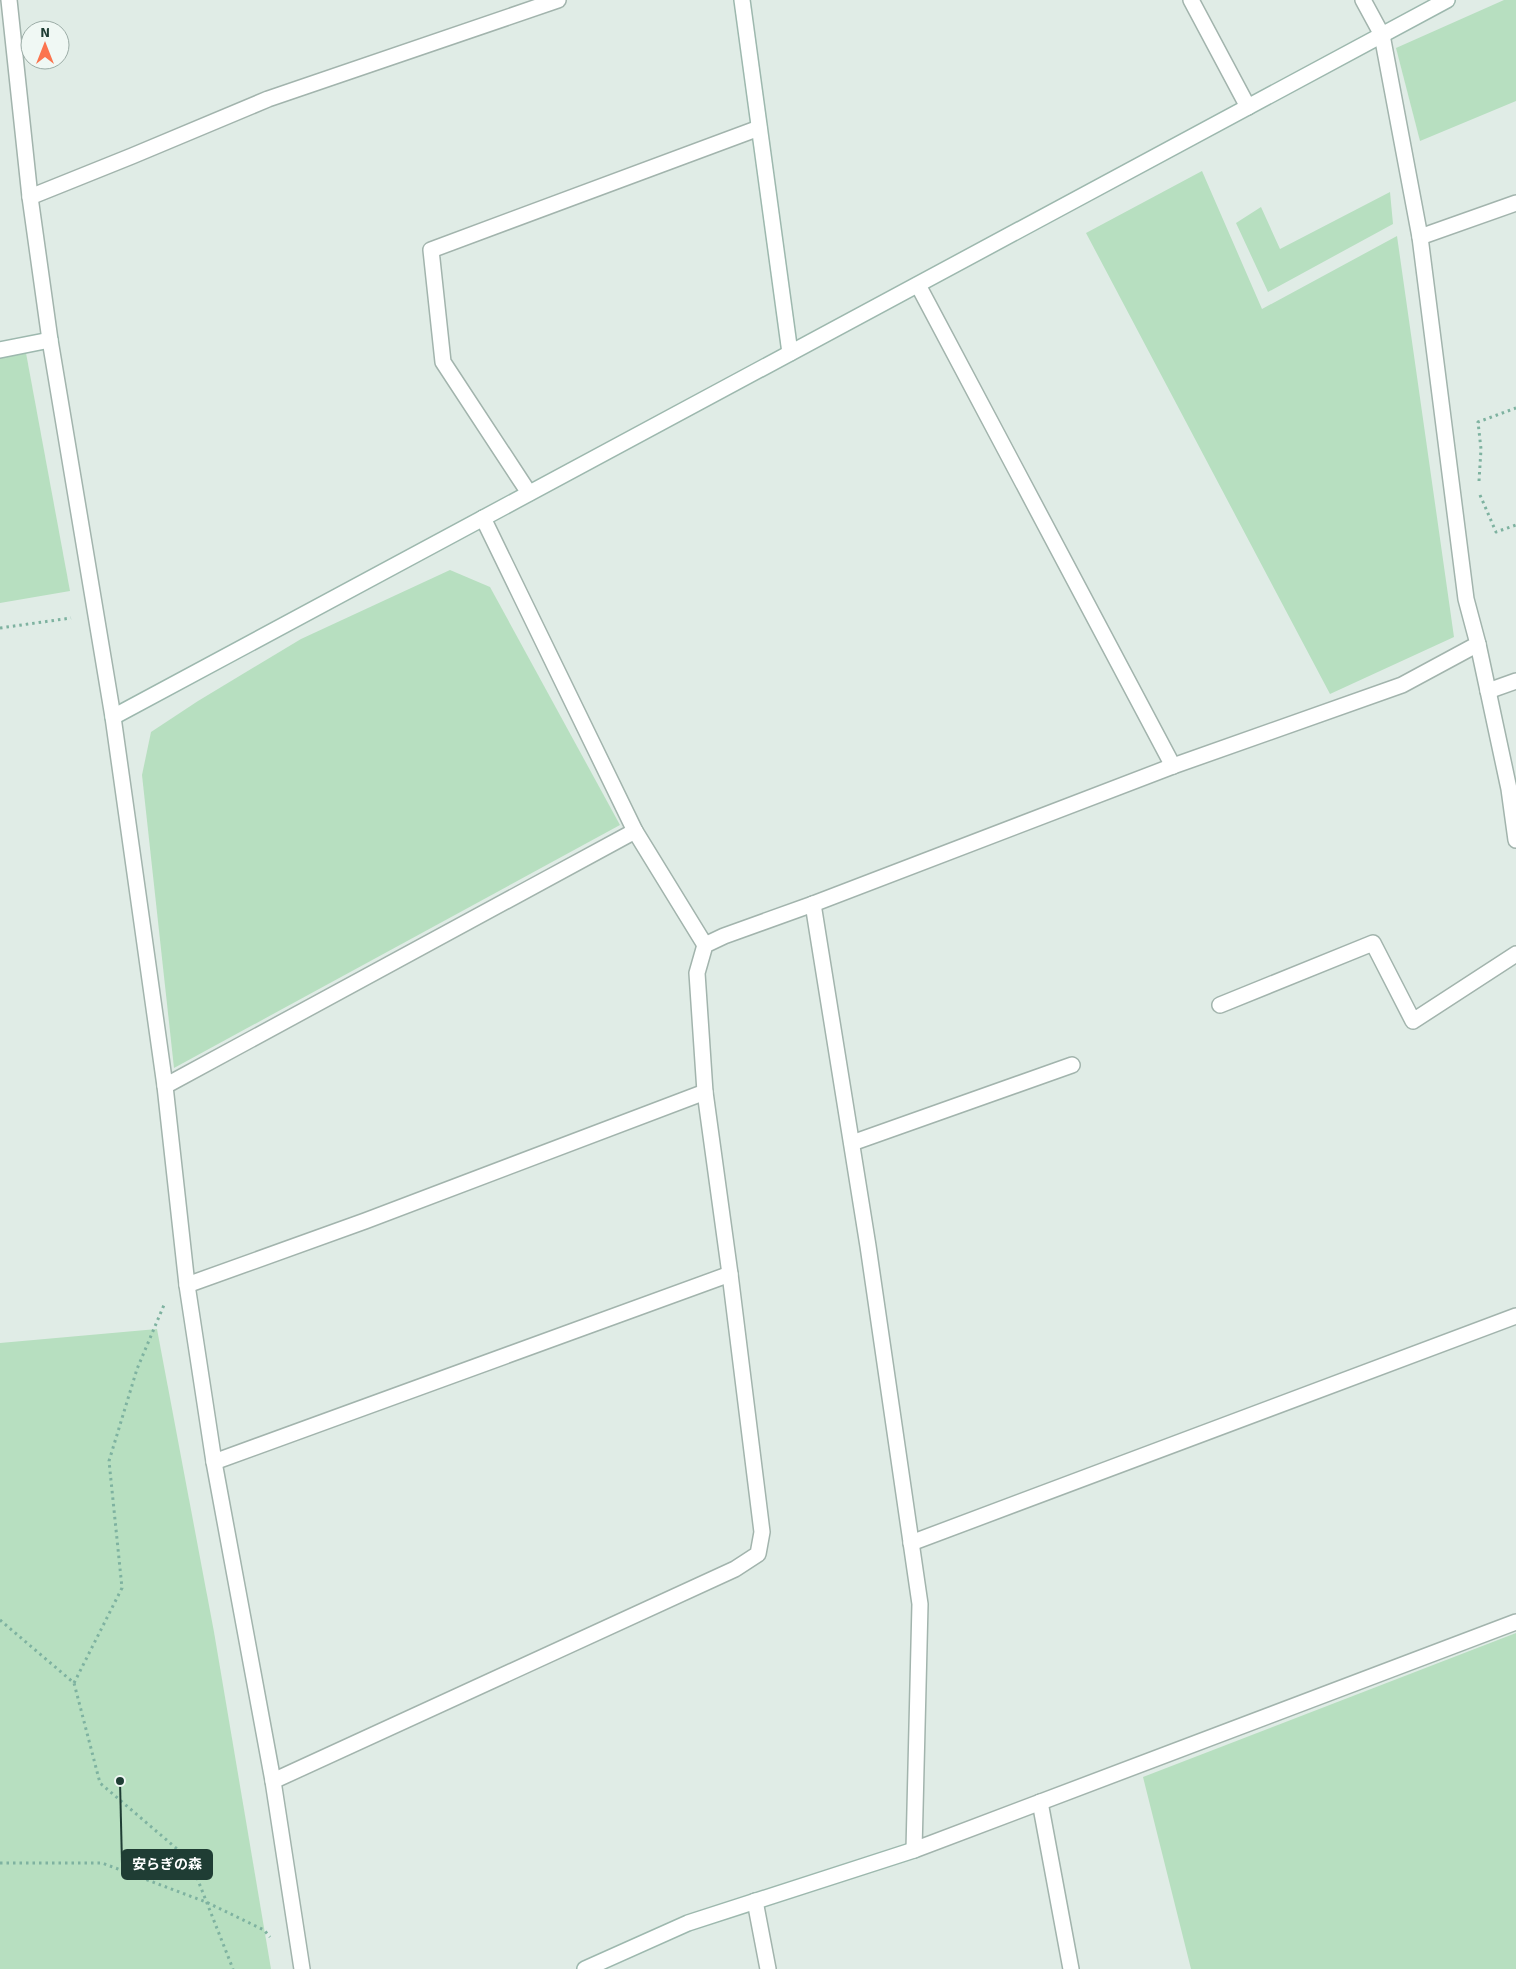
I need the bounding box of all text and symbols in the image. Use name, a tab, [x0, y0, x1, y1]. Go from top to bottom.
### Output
north arrow	[20, 20, 70, 70]
text: N	[40, 24, 50, 41]
callout: 安らぎの森	[122, 1850, 212, 1879]
text: 安らぎの森	[132, 1856, 202, 1873]

